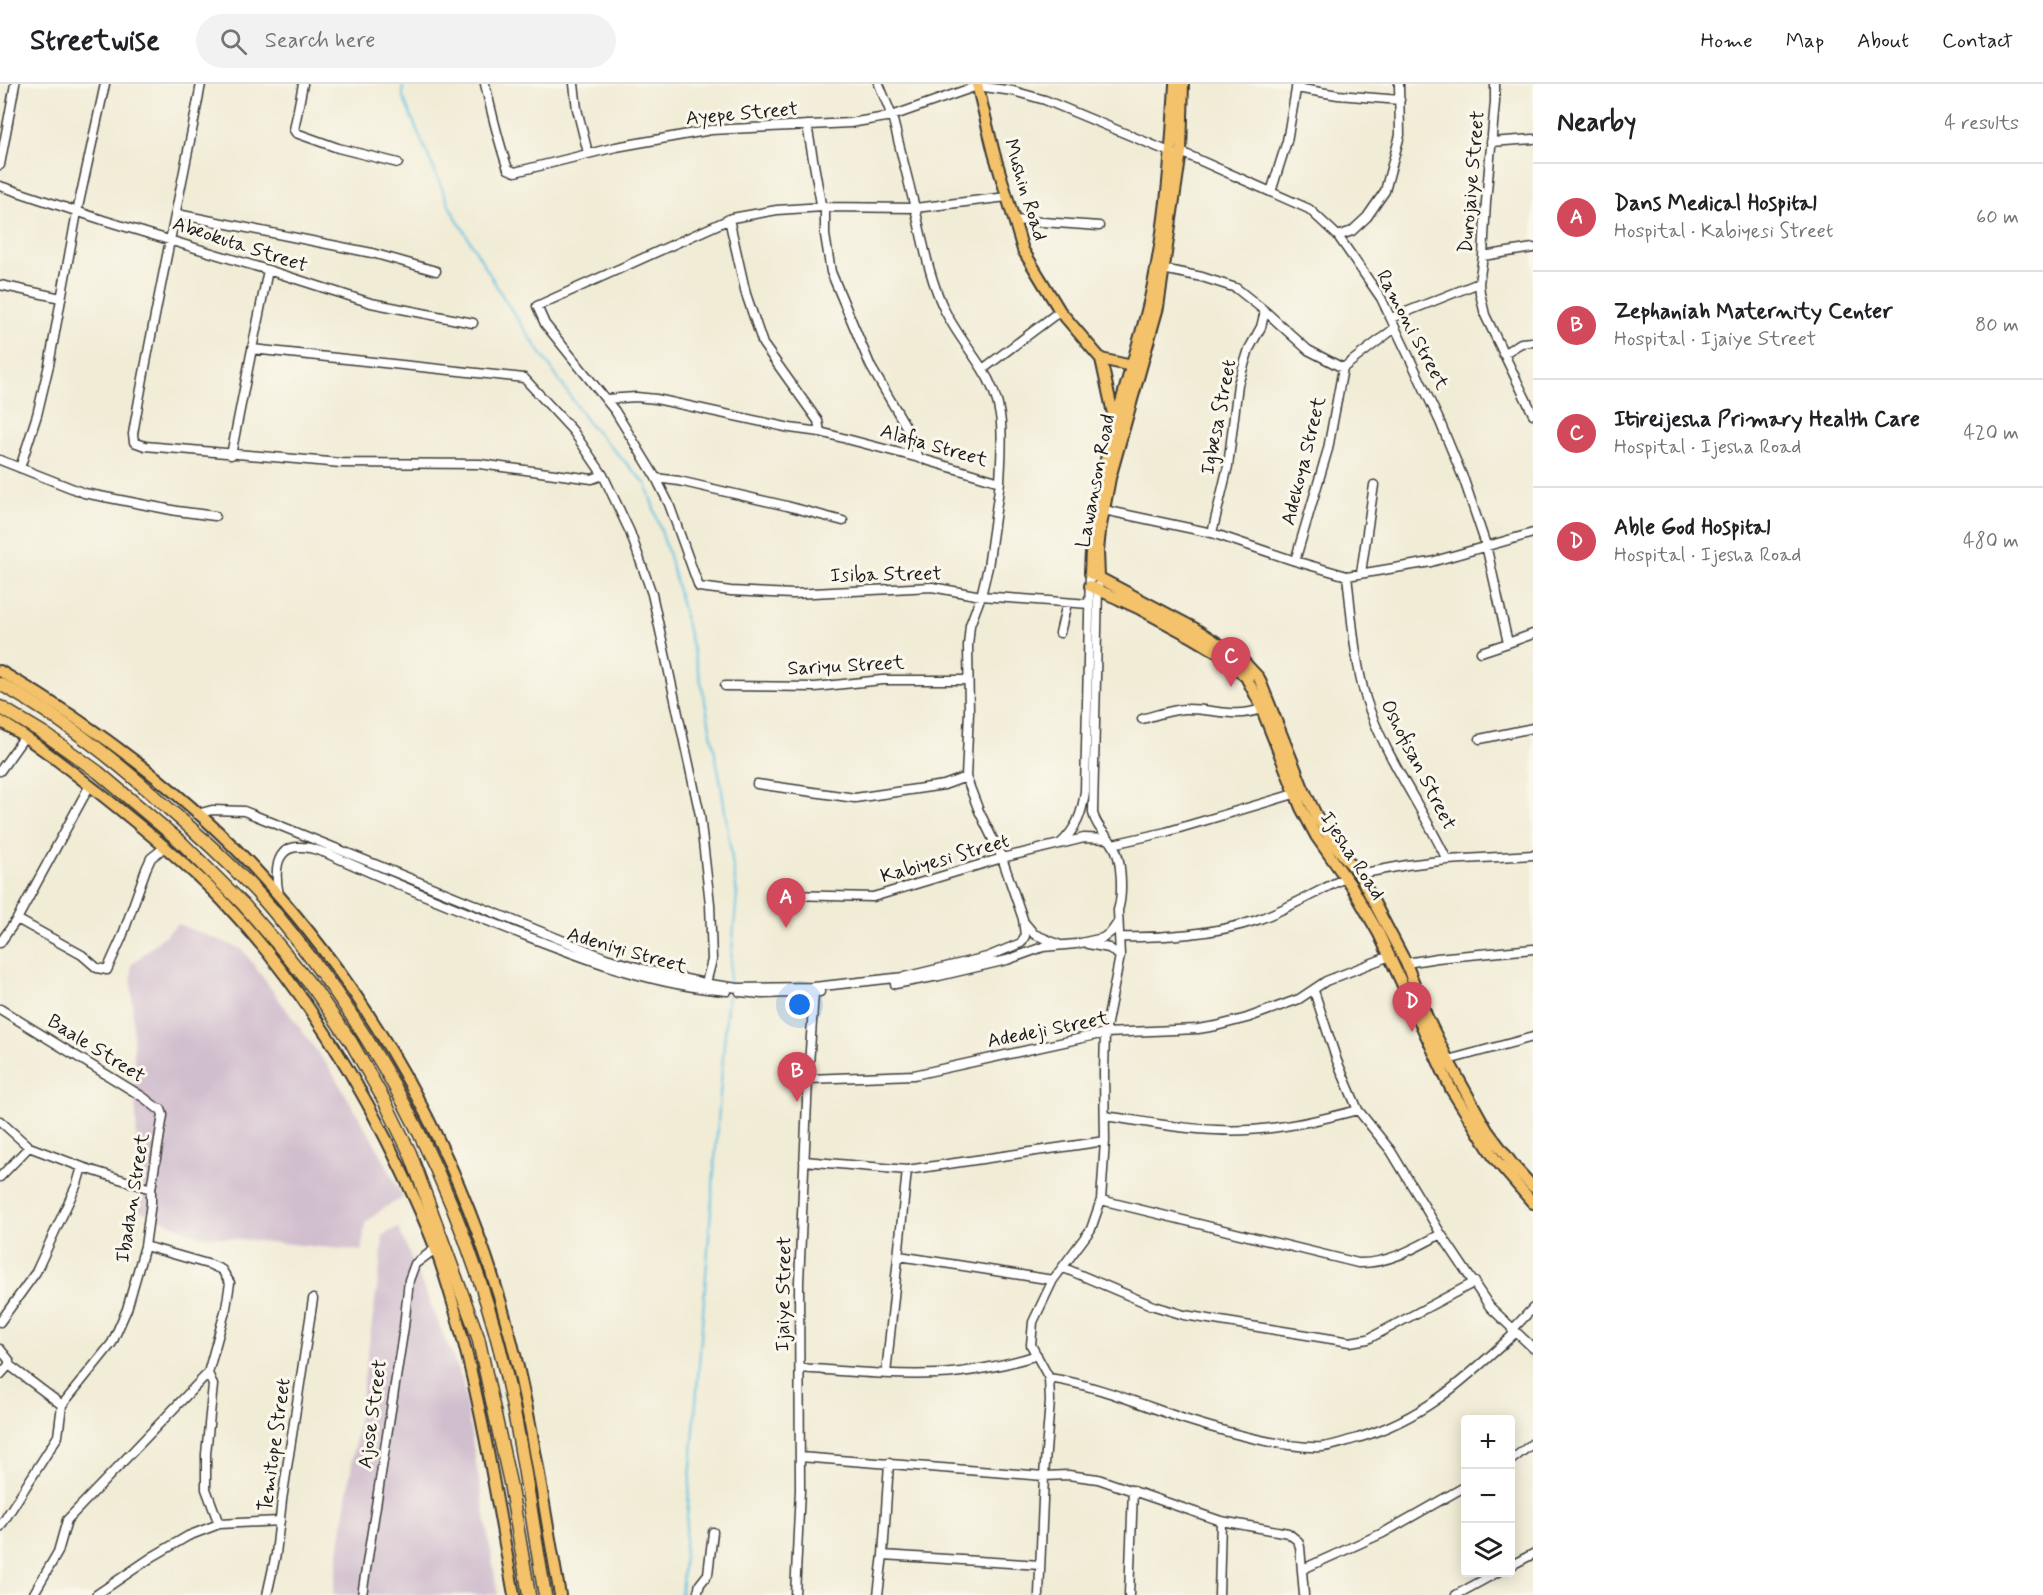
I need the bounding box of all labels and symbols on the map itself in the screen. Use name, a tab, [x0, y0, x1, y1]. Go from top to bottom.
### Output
street label: Ayepe Street	[685, 96, 799, 132]
street label: Durojaiye Street	[1452, 110, 1492, 254]
street label: Mushin Road	[997, 136, 1053, 244]
street label: Abeokuta Street	[169, 210, 311, 280]
street label: Ramoni Street	[1369, 265, 1455, 395]
street label: Igbesa Street	[1195, 357, 1243, 477]
street label: Adekoya Street	[1275, 393, 1333, 528]
street label: Lawanson Road	[1070, 412, 1122, 550]
street label: Alafia Street	[877, 418, 991, 474]
street label: Isiba Street	[830, 561, 942, 589]
pin: C	[1212, 638, 1250, 687]
street label: Sariyu Street	[787, 649, 905, 683]
street label: Oshofisan Street	[1374, 695, 1462, 835]
street label: Ijesha Road	[1313, 806, 1391, 906]
street label: Kabiyesi Street	[878, 828, 1012, 890]
pin: A	[766, 878, 806, 928]
street label: Adeniyi Street	[564, 921, 690, 981]
pin: D	[1392, 982, 1432, 1032]
your location	[785, 990, 814, 1019]
street label: Adedeji Street	[985, 1005, 1111, 1055]
street label: Baale Street	[42, 1008, 150, 1090]
pin: B	[778, 1052, 816, 1102]
street label: Ibadan Street	[109, 1131, 157, 1265]
street label: Ijaiye Street	[769, 1236, 799, 1352]
street label: Ajose Street	[352, 1358, 394, 1470]
street label: Temitope Street	[252, 1376, 298, 1514]

